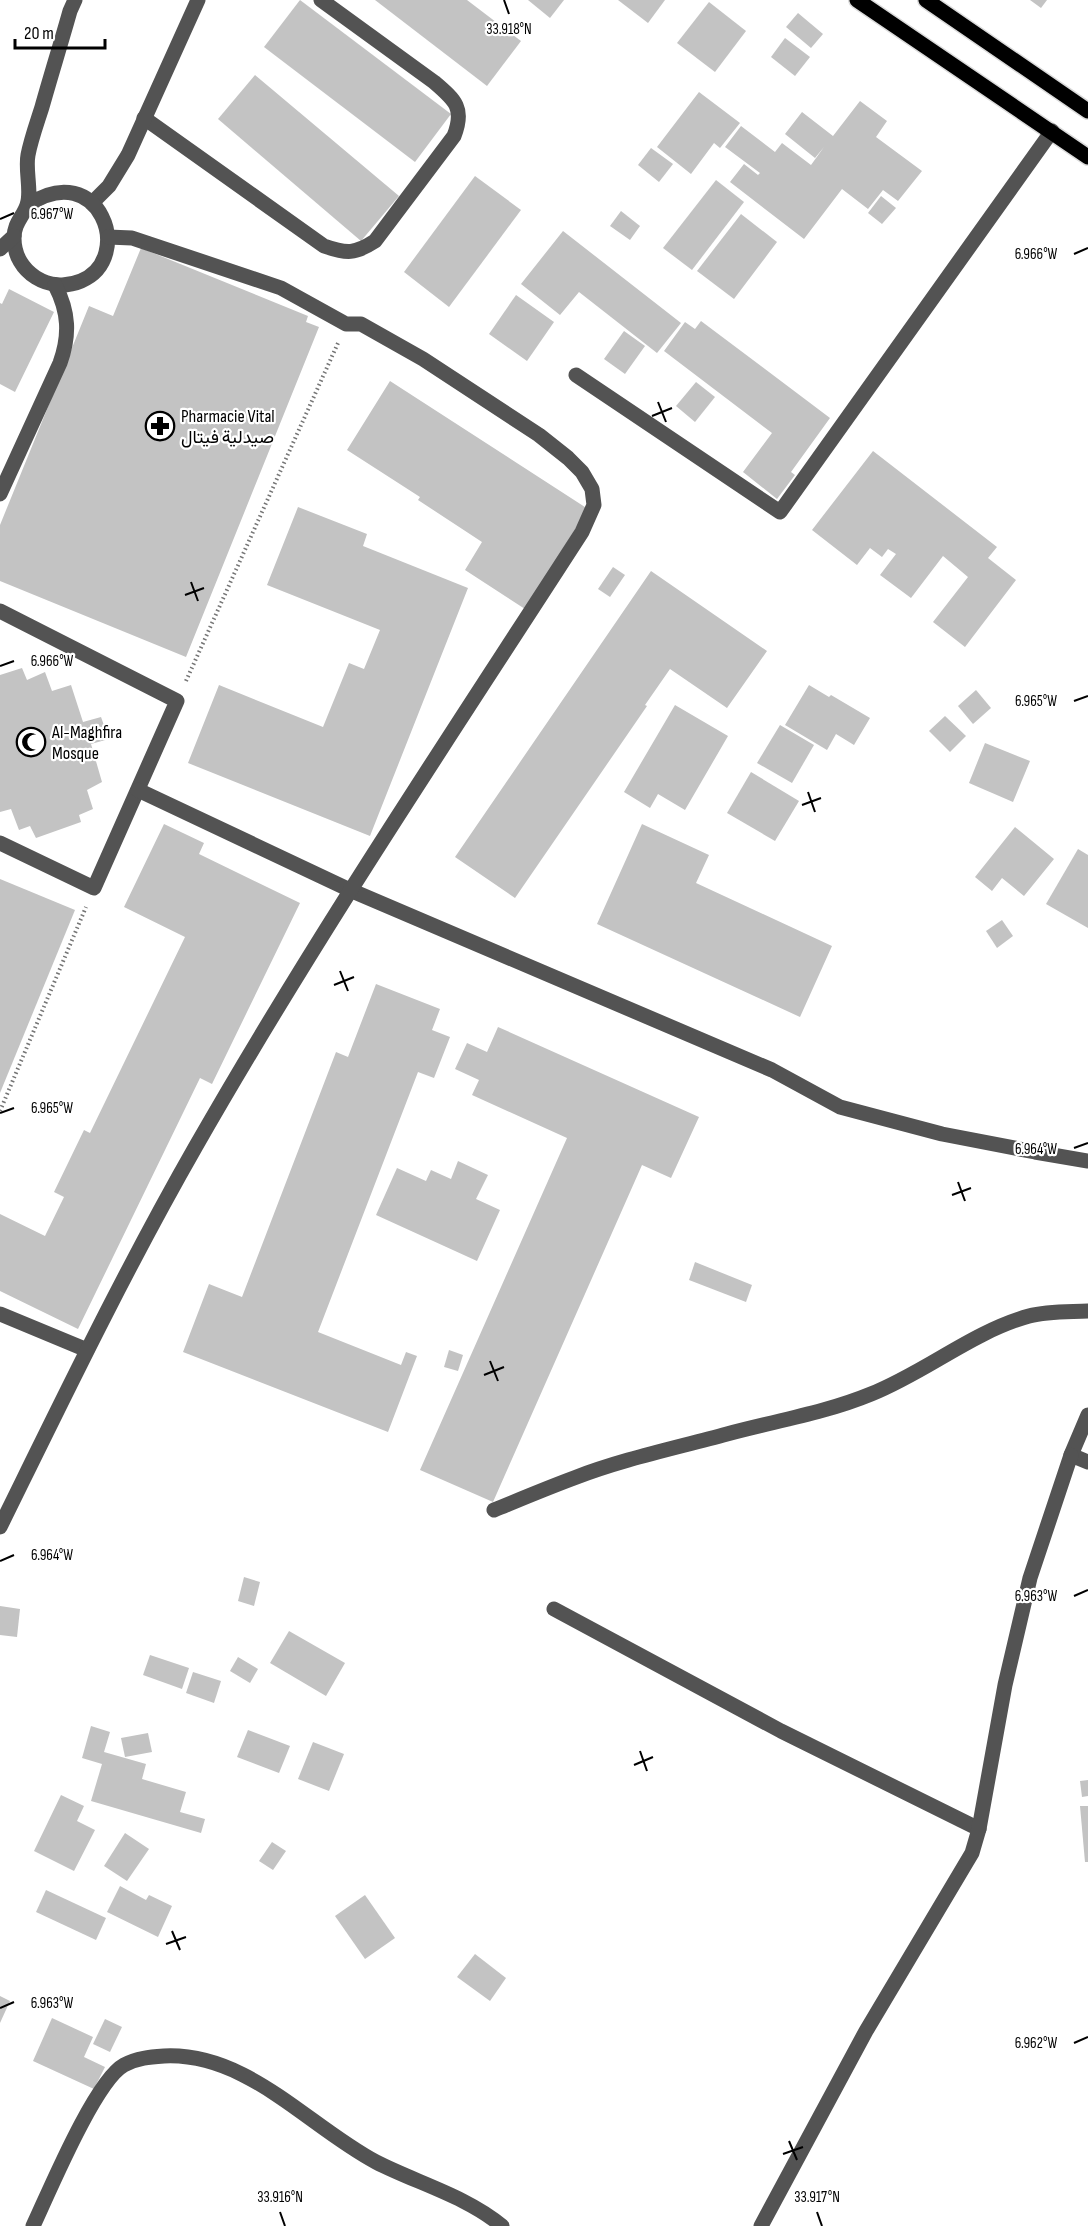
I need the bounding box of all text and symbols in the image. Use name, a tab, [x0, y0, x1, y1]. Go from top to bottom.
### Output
scale bar	[15, 12, 105, 50]
text: 33.918°N	[486, 20, 532, 39]
text: 20 m	[24, 23, 54, 44]
text: 6.967°W	[31, 205, 74, 224]
text: 6.966°W	[1015, 245, 1058, 264]
place label: Pharmacie Vital صيدلية فيتال	[181, 406, 275, 448]
pharmacy icon: Pharmacie Vital صيدلية فيتال	[144, 410, 176, 442]
text: 6.966°W	[31, 652, 74, 671]
text: 6.965°W	[1015, 692, 1057, 711]
place label: Al-Maghfira Mosque	[51, 722, 122, 764]
mosque icon: Al-Maghfira Mosque	[15, 726, 47, 758]
text: 6.965°W	[31, 1099, 73, 1118]
text: 6.964°W	[1015, 1140, 1057, 1159]
text: 6.964°W	[31, 1546, 73, 1565]
text: 6.963°W	[1015, 1587, 1057, 1606]
text: 6.963°W	[31, 1994, 73, 2013]
text: 6.962°W	[1015, 2034, 1057, 2053]
text: 33.916°N	[257, 2188, 303, 2207]
text: 33.917°N	[794, 2188, 840, 2207]

